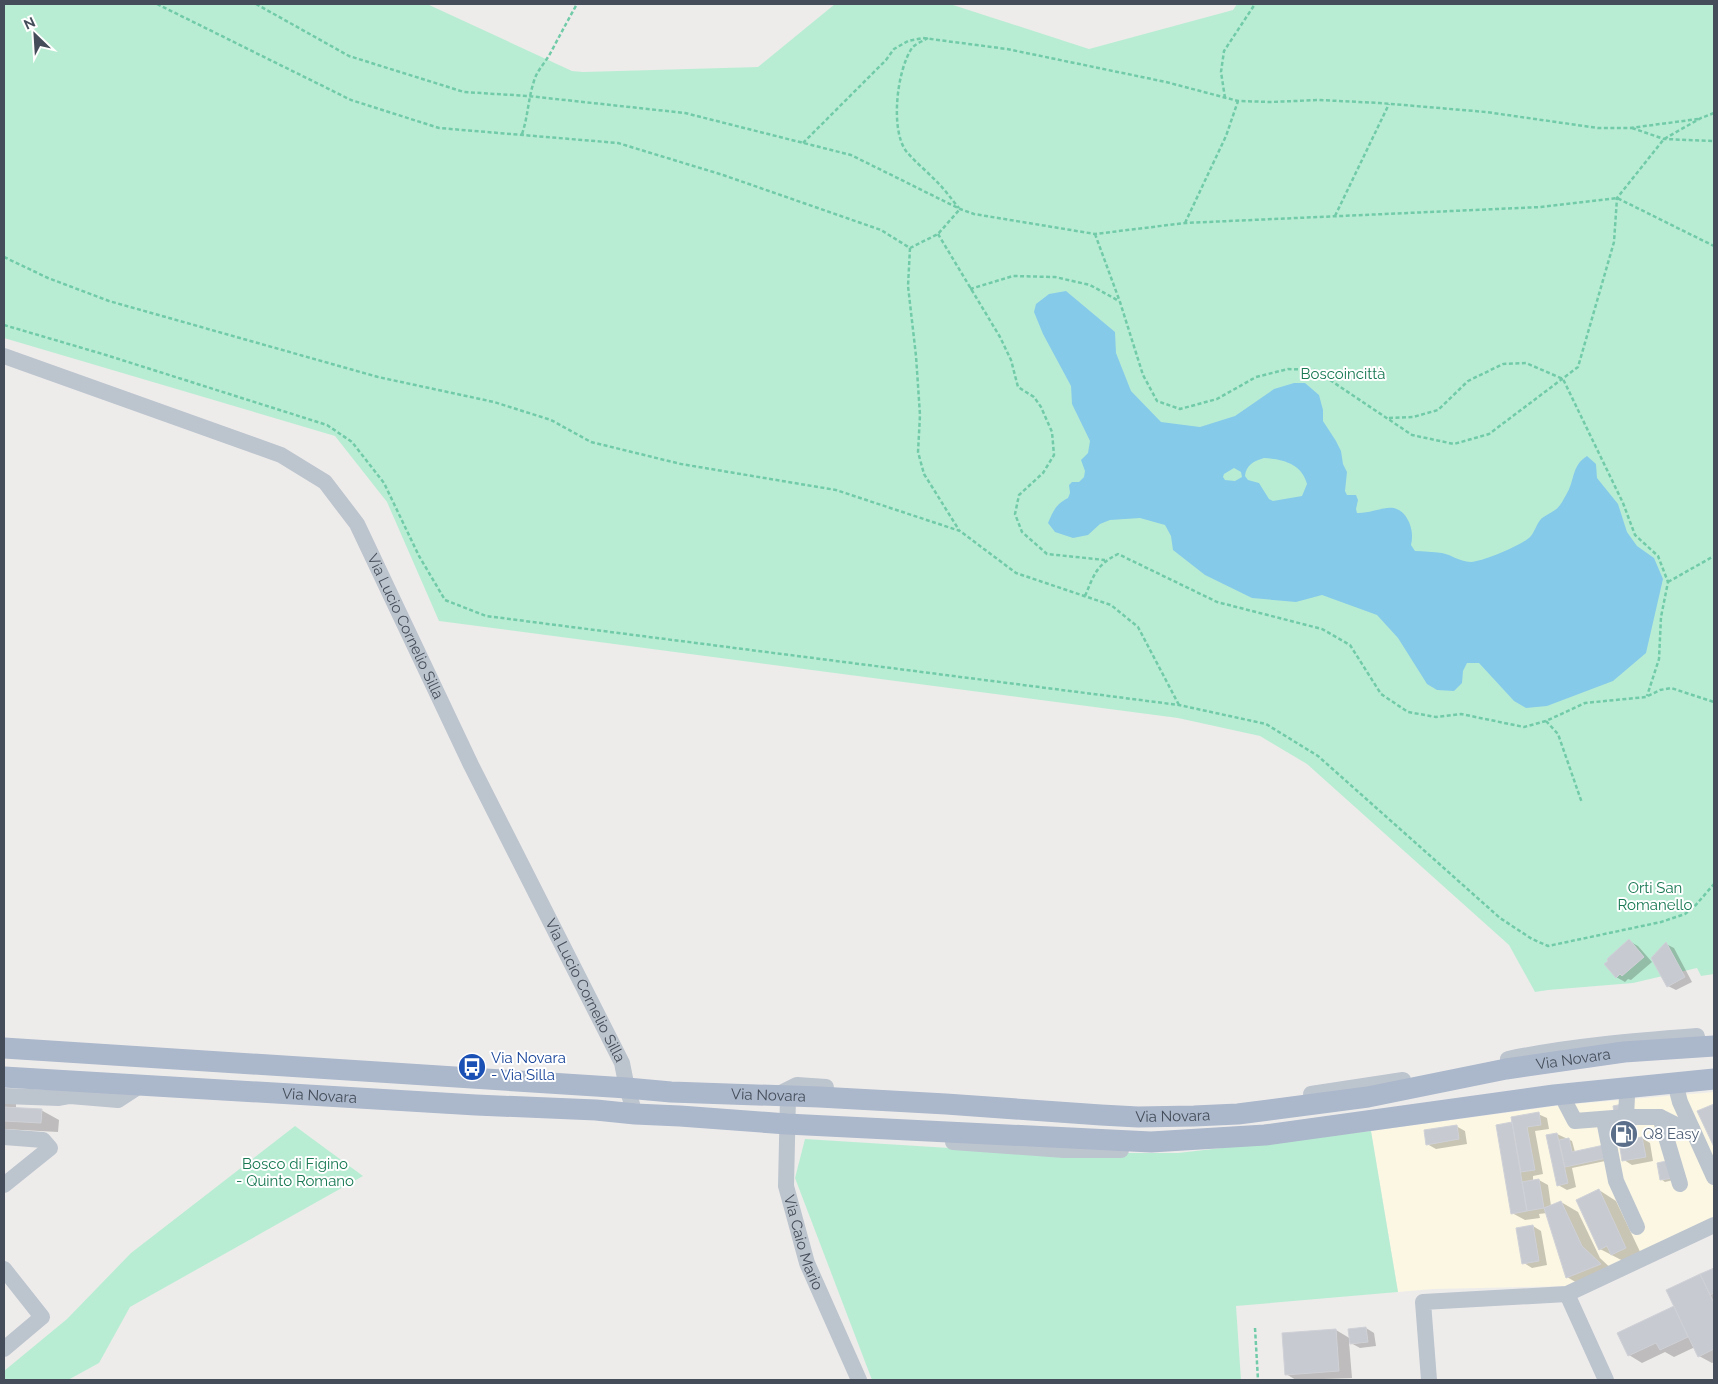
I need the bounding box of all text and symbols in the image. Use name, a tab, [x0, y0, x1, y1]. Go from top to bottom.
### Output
north arrow	[10, 10, 60, 60]
text: N	[21, 14, 38, 33]
park label: Boscoincittà	[1301, 365, 1386, 383]
street label: Via Lucio Cornelio Silla	[363, 551, 447, 702]
park label: Orti San Romanello	[1617, 879, 1693, 914]
street label: Via Lucio Cornelio Silla	[541, 916, 629, 1065]
street label: Via Novara	[1535, 1045, 1612, 1074]
place label: Via Novara - Via Silla	[491, 1049, 566, 1084]
bus stop icon: Via Novara - Via Silla	[457, 1052, 487, 1082]
street label: Via Novara	[281, 1085, 357, 1107]
street label: Via Novara	[731, 1085, 806, 1106]
street label: Via Novara	[1135, 1106, 1211, 1126]
fuel station icon: Q8 Easy	[1609, 1119, 1639, 1149]
place label: Q8 Easy	[1643, 1125, 1699, 1143]
park label: Bosco di Figino - Quinto Romano	[236, 1155, 354, 1190]
street label: Via Caio Mario	[780, 1193, 827, 1293]

